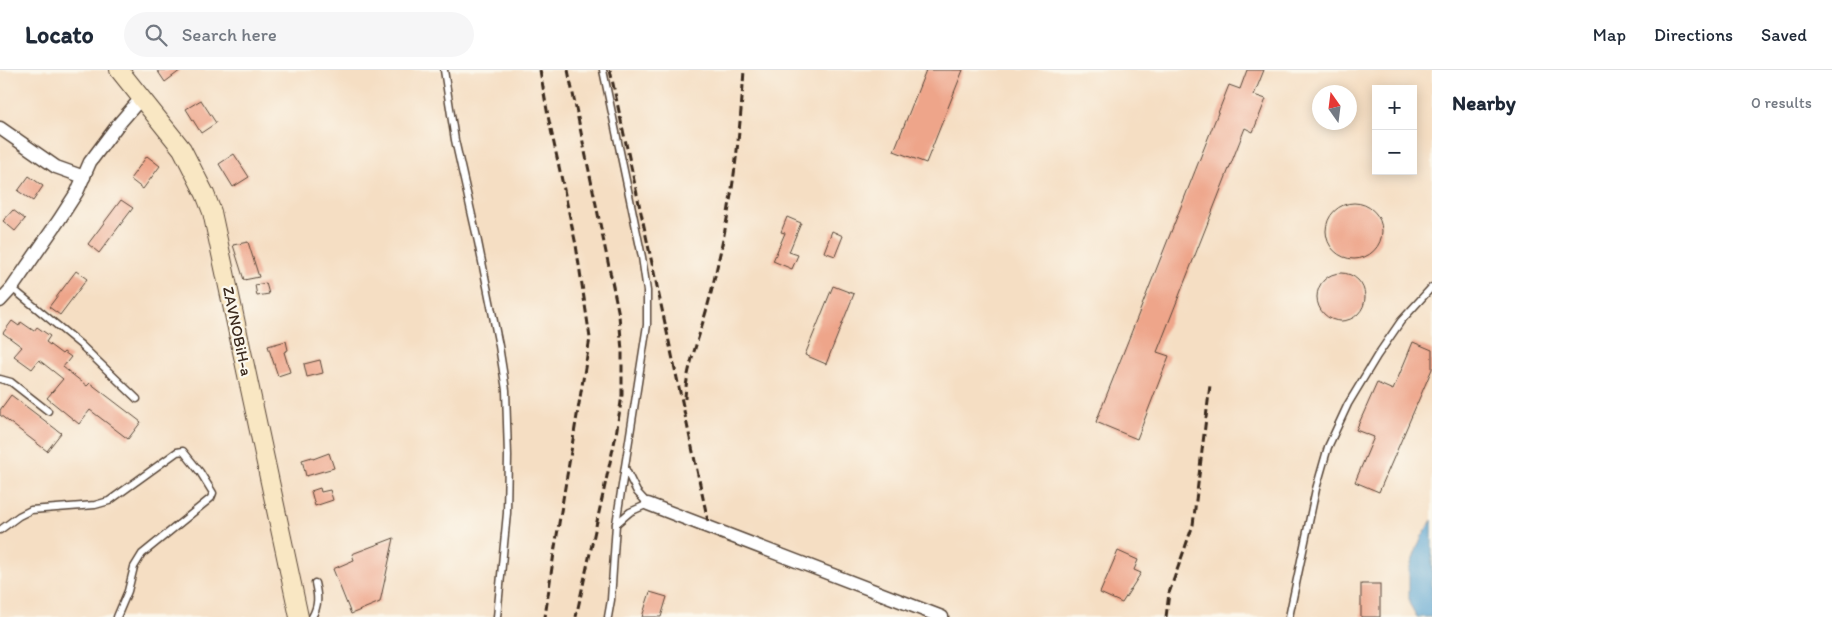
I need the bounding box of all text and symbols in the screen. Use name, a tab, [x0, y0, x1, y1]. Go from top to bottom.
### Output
search box	[124, 12, 474, 57]
text: Locato	[25, 20, 94, 49]
icon: search	[142, 21, 170, 49]
text: Search here	[182, 23, 277, 46]
text: Map	[1593, 24, 1626, 46]
text: Directions	[1654, 24, 1733, 46]
text: Saved	[1761, 24, 1807, 46]
north arrow	[1312, 85, 1357, 130]
map controls	[1372, 85, 1417, 175]
button: +	[1372, 85, 1417, 130]
text: Nearby	[1452, 90, 1516, 115]
text: 0 results	[1751, 93, 1812, 112]
button: −	[1372, 130, 1417, 175]
street label: ZAVNOBiH-a	[219, 285, 256, 378]

